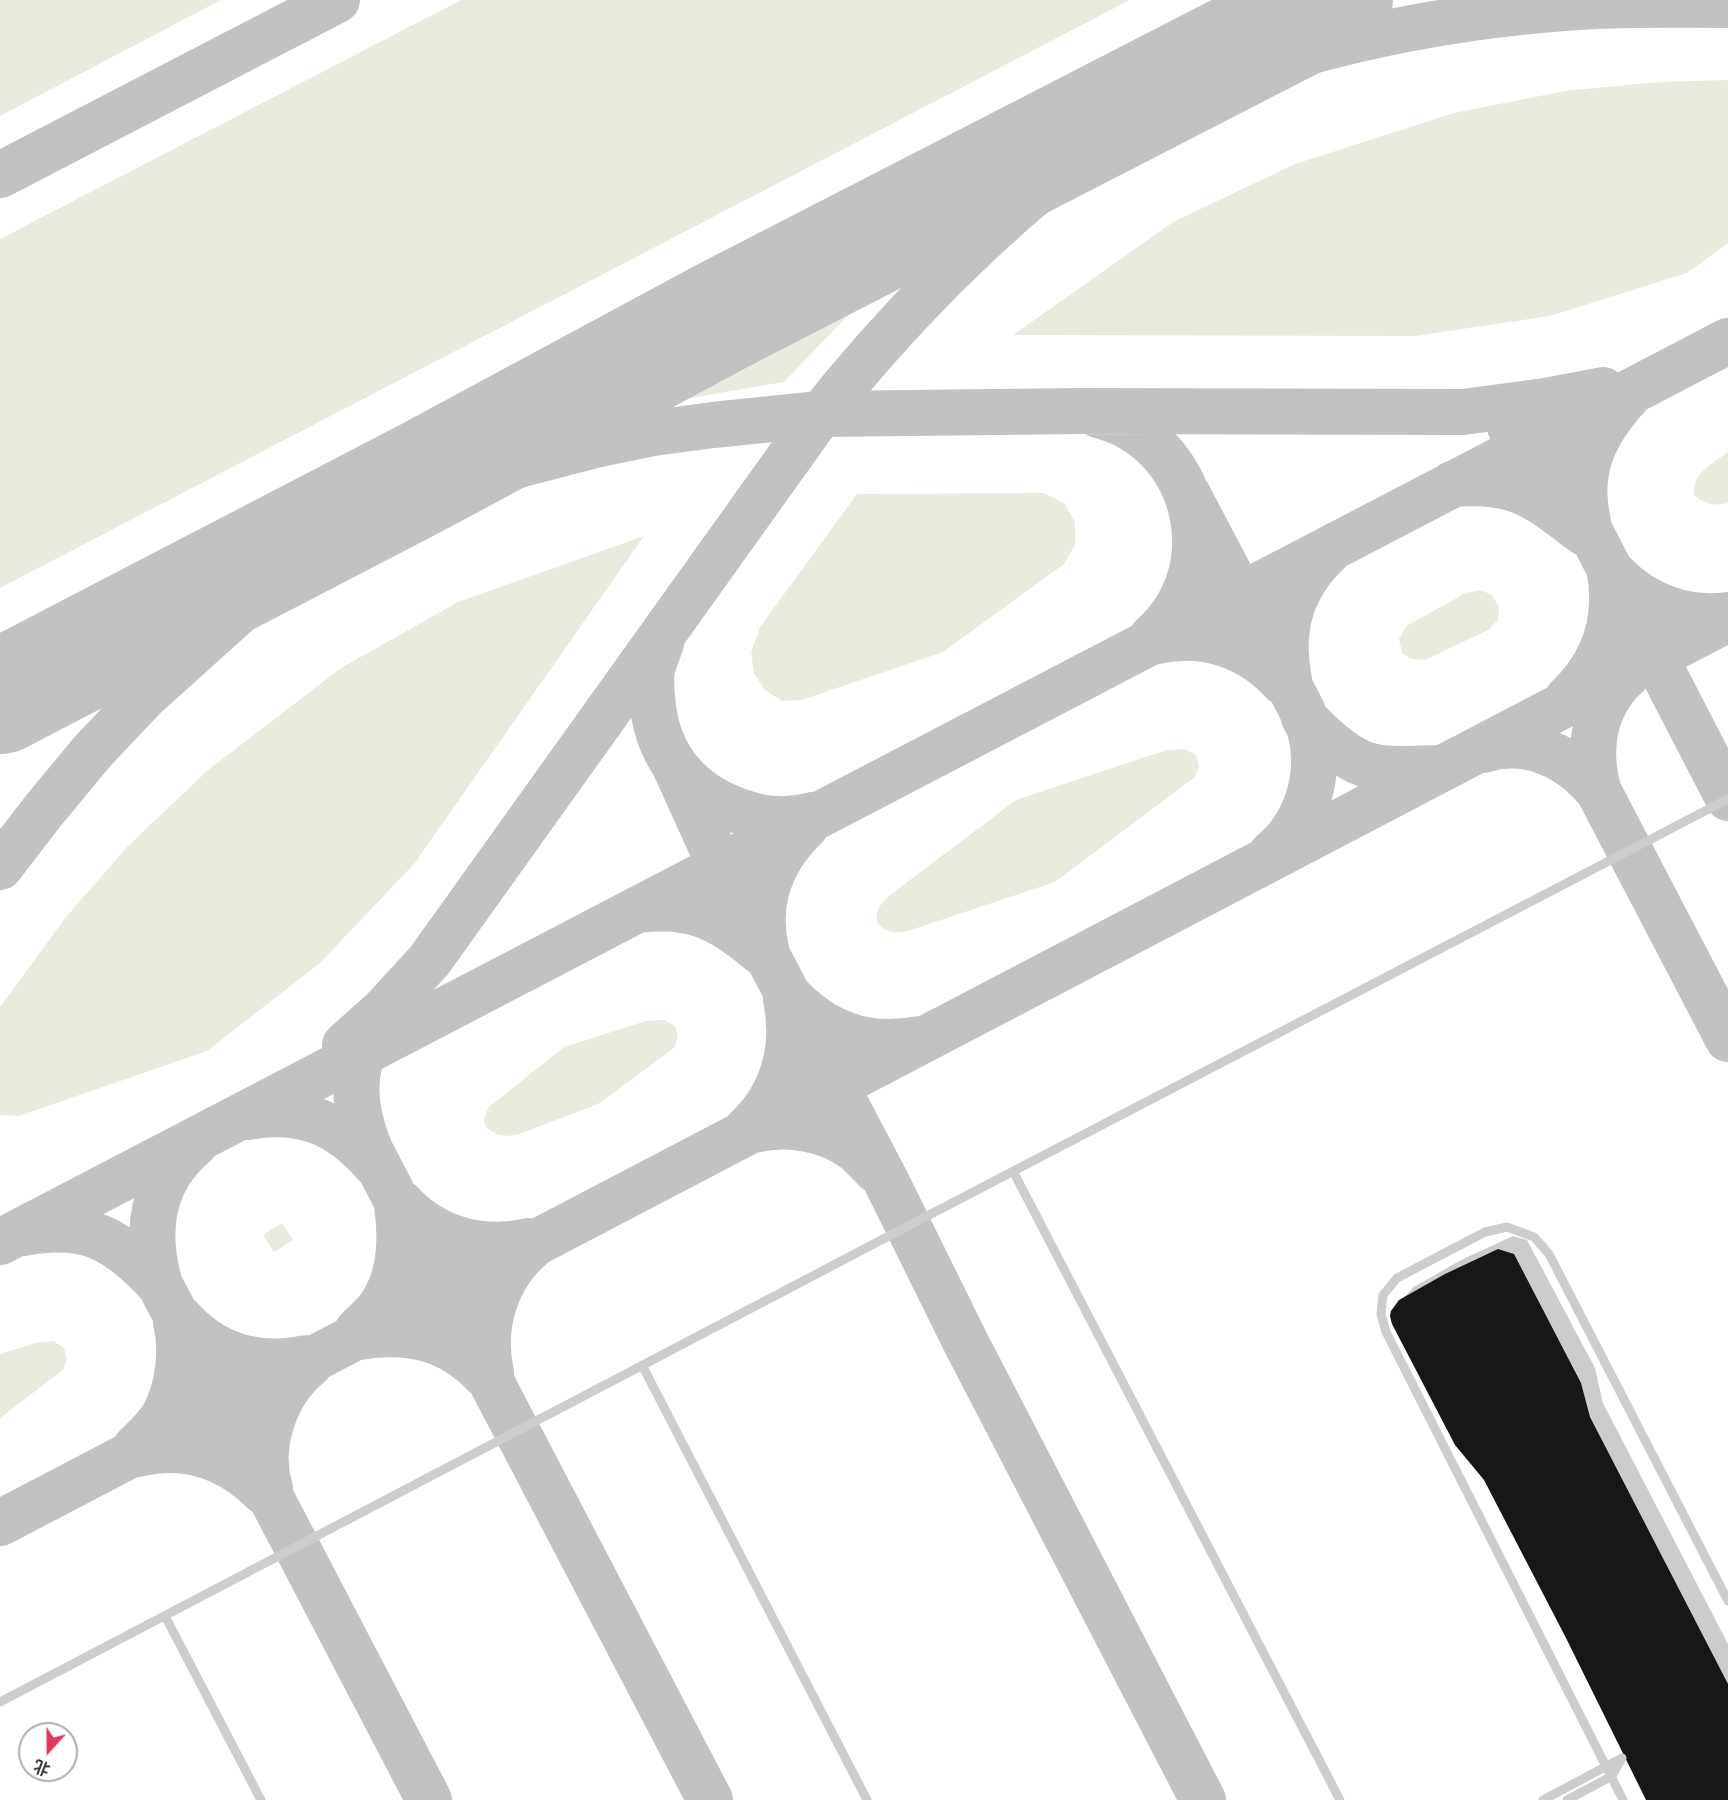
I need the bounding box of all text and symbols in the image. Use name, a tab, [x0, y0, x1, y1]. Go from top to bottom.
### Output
north arrow	[18, 1722, 78, 1782]
text: 北	[31, 1756, 53, 1779]

